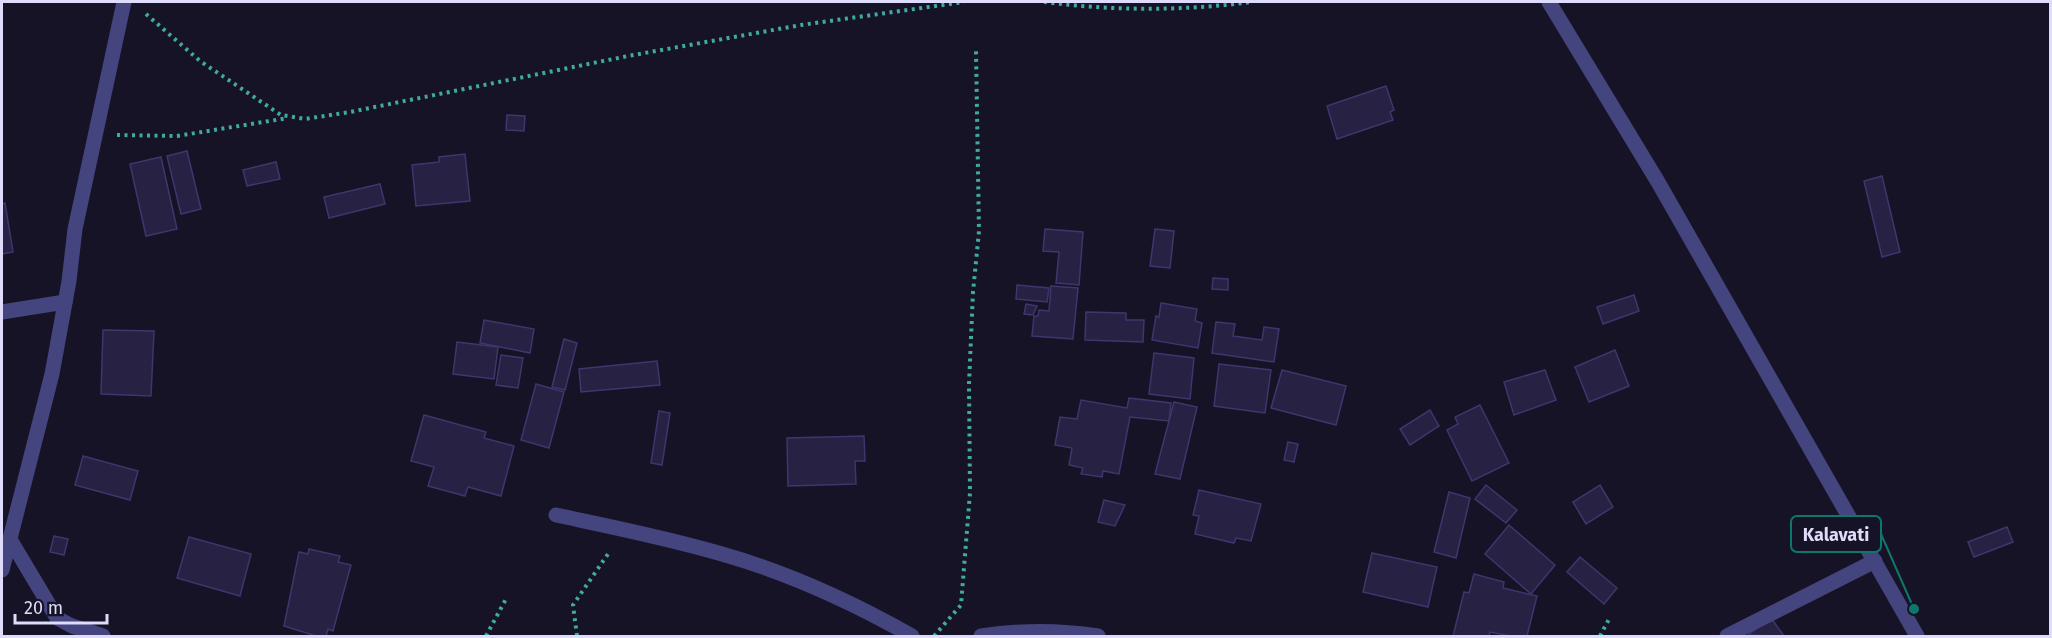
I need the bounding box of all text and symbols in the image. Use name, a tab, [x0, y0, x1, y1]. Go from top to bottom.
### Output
callout: Kalavati	[1791, 516, 1881, 552]
text: Kalavati	[1803, 524, 1869, 546]
scale bar	[15, 587, 106, 625]
text: 20 m	[24, 597, 63, 619]

